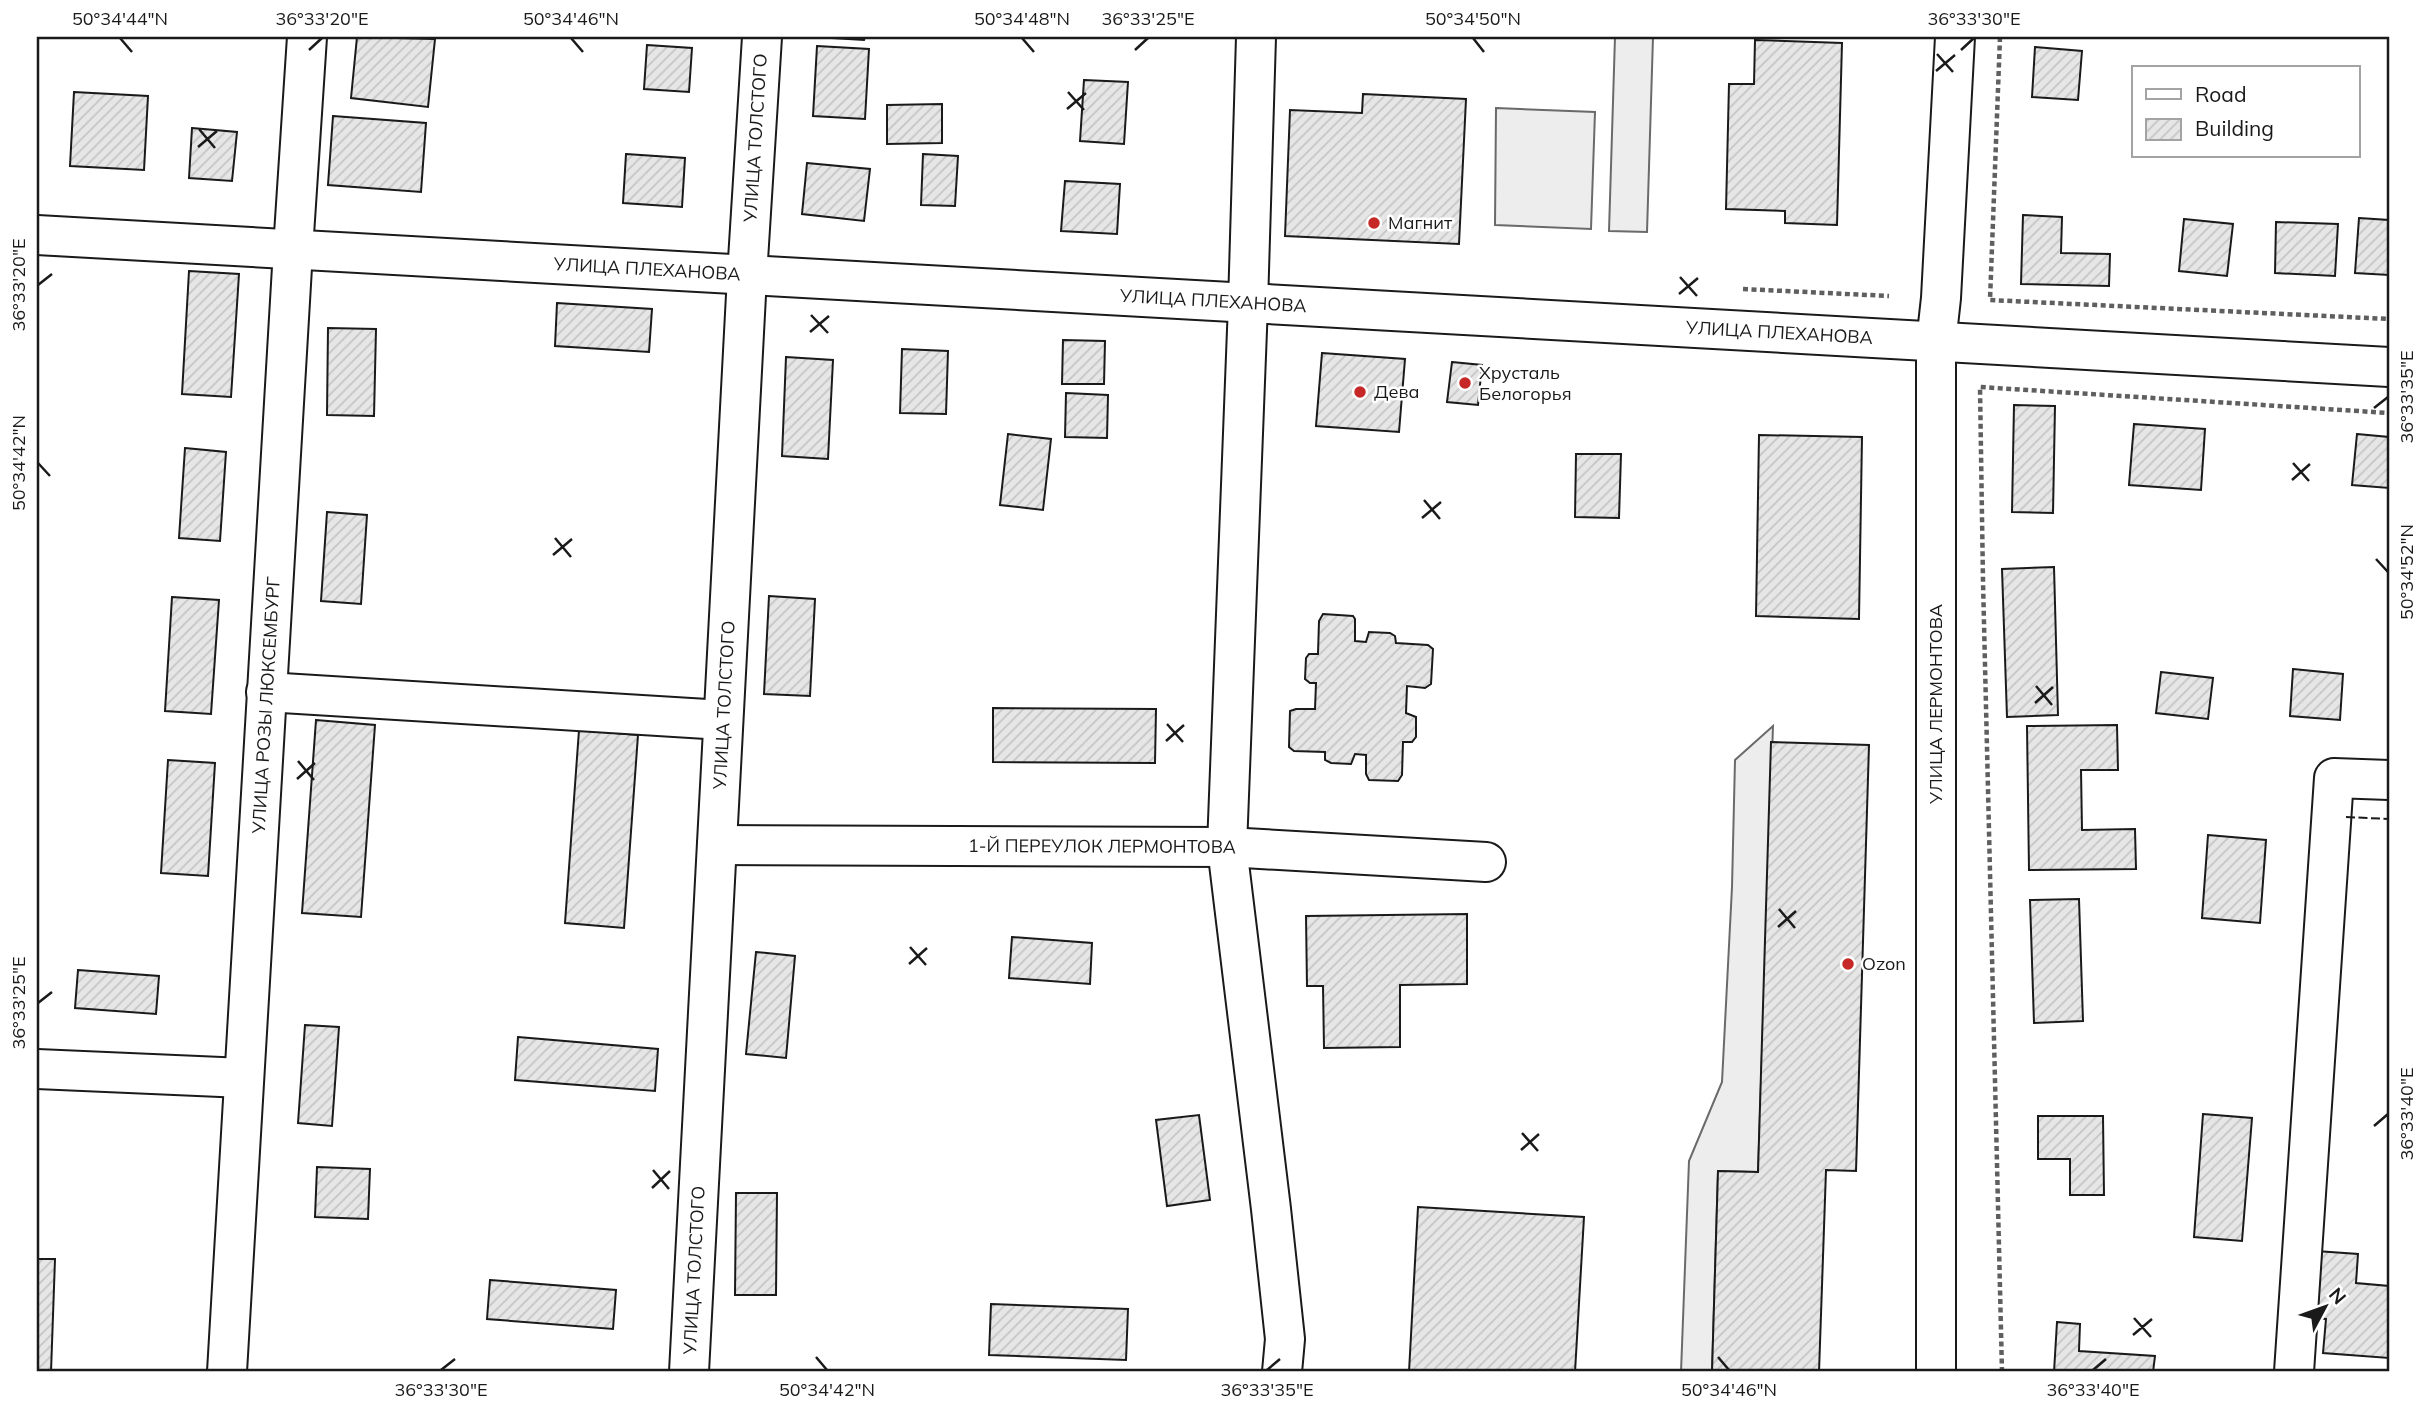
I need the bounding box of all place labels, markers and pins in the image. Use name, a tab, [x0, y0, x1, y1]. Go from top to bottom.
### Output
place label: Магнит	[1388, 211, 1453, 234]
marker: Магнит	[1366, 215, 1382, 231]
place label: Хрусталь Белогорья	[1479, 361, 1572, 405]
marker: Хрусталь Белогорья	[1457, 375, 1473, 391]
place label: Дева	[1374, 380, 1419, 403]
marker: Дева	[1352, 384, 1368, 400]
place label: Ozon	[1862, 952, 1906, 975]
marker: Ozon	[1840, 956, 1856, 972]

